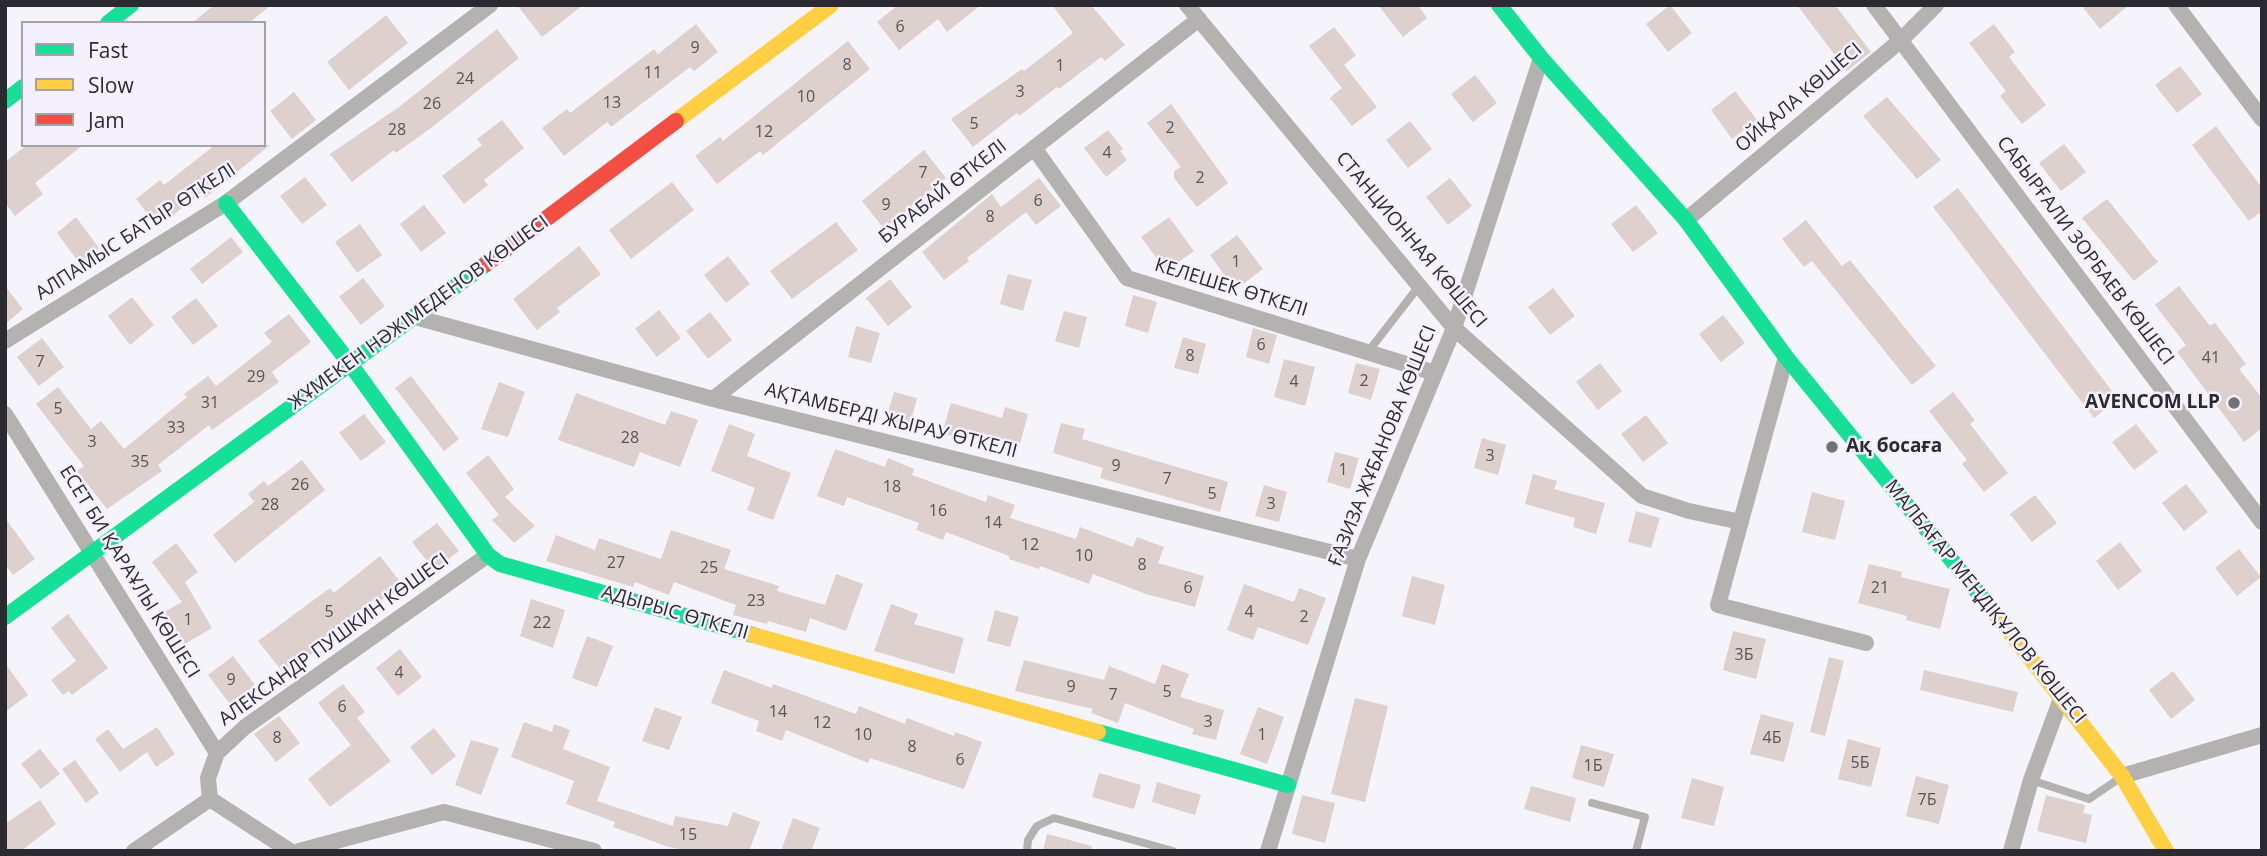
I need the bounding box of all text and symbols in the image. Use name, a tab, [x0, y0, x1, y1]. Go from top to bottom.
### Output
house number: 6	[895, 17, 905, 37]
legend	[21, 21, 266, 147]
text: Fast	[88, 36, 128, 64]
house number: 9	[690, 38, 700, 58]
street label: ОЙҚАЛА КӨШЕСІ	[1731, 39, 1867, 157]
house number: 8	[842, 55, 852, 75]
house number: 1	[1055, 56, 1065, 76]
house number: 11	[644, 63, 662, 83]
house number: 24	[456, 69, 474, 89]
text: Slow	[88, 71, 134, 99]
house number: 3	[1015, 82, 1025, 102]
house number: 10	[797, 87, 815, 107]
house number: 13	[603, 93, 621, 113]
house number: 26	[423, 94, 441, 114]
text: Jam	[88, 106, 125, 134]
house number: 5	[969, 114, 979, 134]
house number: 2	[1165, 118, 1175, 138]
house number: 28	[388, 120, 406, 140]
house number: 12	[755, 122, 773, 142]
street label: САБЫРҒАЛИ ЗОРБАЕВ КӨШЕСІ	[1992, 132, 2178, 370]
street label: БУРАБАЙ ӨТКЕЛІ	[875, 135, 1011, 249]
house number: 4	[1102, 143, 1112, 163]
street label: СТАНЦИОННАЯ КӨШЕСІ	[1331, 147, 1491, 333]
street label: АЛПАМЫС БАТЫР ӨТКЕЛІ	[32, 159, 240, 305]
house number: 7	[918, 163, 928, 183]
house number: 2	[1195, 168, 1205, 188]
house number: 6	[1033, 191, 1043, 211]
house number: 9	[881, 195, 891, 215]
house number: 8	[985, 207, 995, 227]
street label: ЖҰМЕКЕН НӘЖІМЕДЕНОВ КӨШЕСІ	[285, 211, 553, 415]
house number: 1	[1231, 252, 1241, 272]
street label: КЕЛЕШЕК ӨТКЕЛІ	[1152, 254, 1310, 322]
street label: ҒАЗИЗА ЖҰБАНОВА КӨШЕСІ	[1324, 322, 1442, 570]
house number: 6	[1256, 335, 1266, 355]
house number: 8	[1185, 346, 1195, 366]
house number: 41	[2202, 348, 2220, 368]
house number: 7	[35, 352, 45, 372]
house number: 29	[247, 367, 265, 387]
house number: 2	[1359, 371, 1369, 391]
house number: 4	[1289, 372, 1299, 392]
street label: АҚТАМБЕРДІ ЖЫРАУ ӨТКЕЛІ	[762, 379, 1020, 463]
place label: AVENCOM LLP	[2085, 392, 2220, 414]
house number: 31	[201, 393, 219, 413]
marker: AVENCOM LLP	[2226, 395, 2242, 411]
house number: 5	[53, 399, 63, 419]
house number: 33	[167, 418, 185, 438]
house number: 28	[621, 428, 639, 448]
house number: 3	[87, 432, 97, 452]
place label: Ақ босаға	[1846, 436, 1942, 458]
marker: Ақ босаға	[1824, 439, 1840, 455]
house number: 3	[1485, 446, 1495, 466]
house number: 35	[131, 452, 149, 472]
house number: 9	[1111, 456, 1121, 476]
house number: 1	[1338, 460, 1348, 480]
street label: ЕСЕТ БИ ҚАРАҰЛЫ КӨШЕСІ	[54, 461, 204, 683]
house number: 7	[1162, 469, 1172, 489]
house number: 26	[291, 475, 309, 495]
street label: МАЛБАҒАР МЕҢДІҚҰЛОВ КӨШЕСІ	[1880, 476, 2090, 728]
house number: 18	[883, 477, 901, 497]
house number: 5	[1207, 484, 1217, 504]
house number: 3	[1266, 494, 1276, 514]
house number: 28	[261, 495, 279, 515]
house number: 16	[929, 501, 947, 521]
house number: 14	[984, 513, 1002, 533]
house number: 12	[1021, 535, 1039, 555]
house number: 10	[1075, 546, 1093, 566]
street label: АЛЕКСАНДР ПУШКИН КӨШЕСІ	[215, 549, 453, 731]
house number: 27	[607, 553, 625, 573]
house number: 8	[1137, 555, 1147, 575]
house number: 25	[700, 558, 718, 578]
house number: 6	[1183, 578, 1193, 598]
house number: 21	[1871, 578, 1889, 598]
street label: АДЫРЫС ӨТКЕЛІ	[599, 581, 751, 645]
house number: 23	[747, 591, 765, 611]
house number: 5	[324, 602, 334, 622]
house number: 4	[1244, 602, 1254, 622]
house number: 2	[1299, 607, 1309, 627]
house number: 1	[183, 610, 193, 630]
house number: 22	[533, 613, 551, 633]
house number: 3Б	[1735, 645, 1753, 665]
house number: 4	[394, 663, 404, 683]
house number: 9	[226, 670, 236, 690]
house number: 9	[1066, 677, 1076, 697]
house number: 5	[1162, 682, 1172, 702]
house number: 7	[1108, 685, 1118, 705]
house number: 6	[337, 697, 347, 717]
house number: 14	[769, 702, 787, 722]
house number: 3	[1203, 712, 1213, 732]
house number: 12	[813, 713, 831, 733]
house number: 10	[854, 725, 872, 745]
house number: 1	[1257, 725, 1267, 745]
house number: 8	[272, 728, 282, 748]
house number: 4Б	[1763, 728, 1781, 748]
house number: 8	[907, 737, 917, 757]
house number: 6	[955, 750, 965, 770]
house number: 5Б	[1851, 753, 1869, 773]
house number: 1Б	[1584, 756, 1602, 776]
house number: 7Б	[1918, 790, 1936, 810]
house number: 15	[679, 825, 697, 845]

